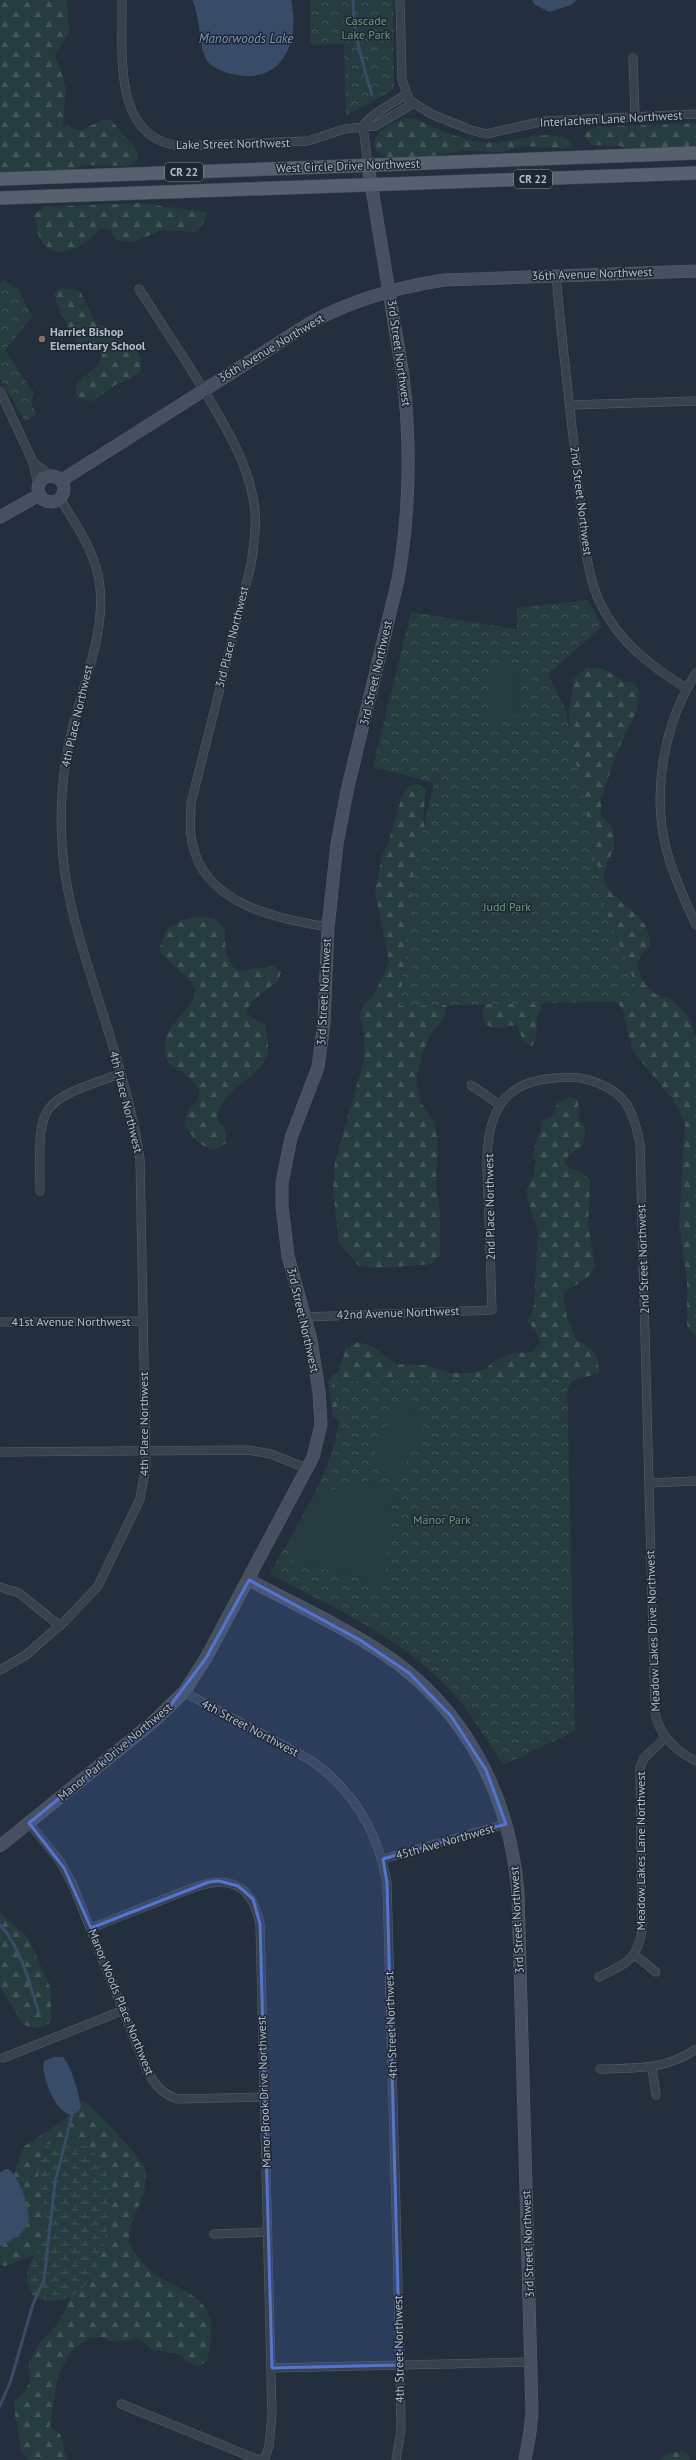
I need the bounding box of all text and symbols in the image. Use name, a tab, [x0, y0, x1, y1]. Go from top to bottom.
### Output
park label: Cascade Lake Park	[342, 13, 391, 42]
water label: Manorwoods Lake	[199, 30, 293, 47]
street label: Interlachen Lane Northwest	[539, 107, 683, 130]
street label: Lake Street Northwest	[176, 135, 290, 152]
street label: West Circle Drive Northwest	[276, 155, 420, 176]
road number: CR 22	[165, 163, 203, 181]
road number: CR 22	[514, 170, 552, 188]
street label: 36th Avenue Northwest	[531, 264, 653, 283]
street label: 3rd Street Northwest	[385, 299, 414, 407]
street label: 36th Avenue Northwest	[215, 310, 326, 385]
place label: Harriet Bishop Elementary School	[50, 324, 146, 353]
marker: Harriet Bishop Elementary School	[37, 334, 47, 344]
street label: 2nd Street Northwest	[567, 445, 596, 556]
street label: 3rd Place Northwest	[212, 584, 251, 689]
street label: 3rd Street Northwest	[356, 619, 395, 727]
street label: 4th Place Northwest	[57, 663, 96, 768]
park label: Judd Park	[482, 899, 531, 914]
street label: 3rd Street Northwest	[313, 938, 334, 1046]
street label: 4th Place Northwest	[107, 1049, 146, 1154]
street label: 2nd Place Northwest	[481, 1153, 498, 1261]
street label: 2nd Street Northwest	[633, 1204, 652, 1314]
street label: 3rd Street Northwest	[284, 1266, 323, 1374]
street label: 42nd Avenue Northwest	[336, 1303, 460, 1322]
street label: 41st Avenue Northwest	[11, 1314, 131, 1329]
street label: 4th Place Northwest	[136, 1372, 151, 1476]
park label: Manor Park	[413, 1512, 471, 1527]
street label: Meadow Lakes Drive Northwest	[642, 1550, 663, 1712]
street label: 4th Street Northwest	[199, 1696, 301, 1759]
street label: Manor Park Drive Northwest	[55, 1700, 175, 1804]
street label: Meadow Lakes Lane Northwest	[633, 1771, 648, 1931]
street label: 45th Ave Northwest	[394, 1820, 496, 1863]
street label: 3rd Street Northwest	[506, 1866, 527, 1974]
street label: Manor Woods Place Northwest	[85, 1926, 158, 2077]
street label: 4th Street Northwest	[381, 1971, 400, 2079]
street label: Manor Brook Drive Northwest	[253, 2016, 274, 2168]
street label: 3rd Street Northwest	[518, 2190, 537, 2298]
street label: 4th Street Northwest	[390, 2295, 407, 2403]

